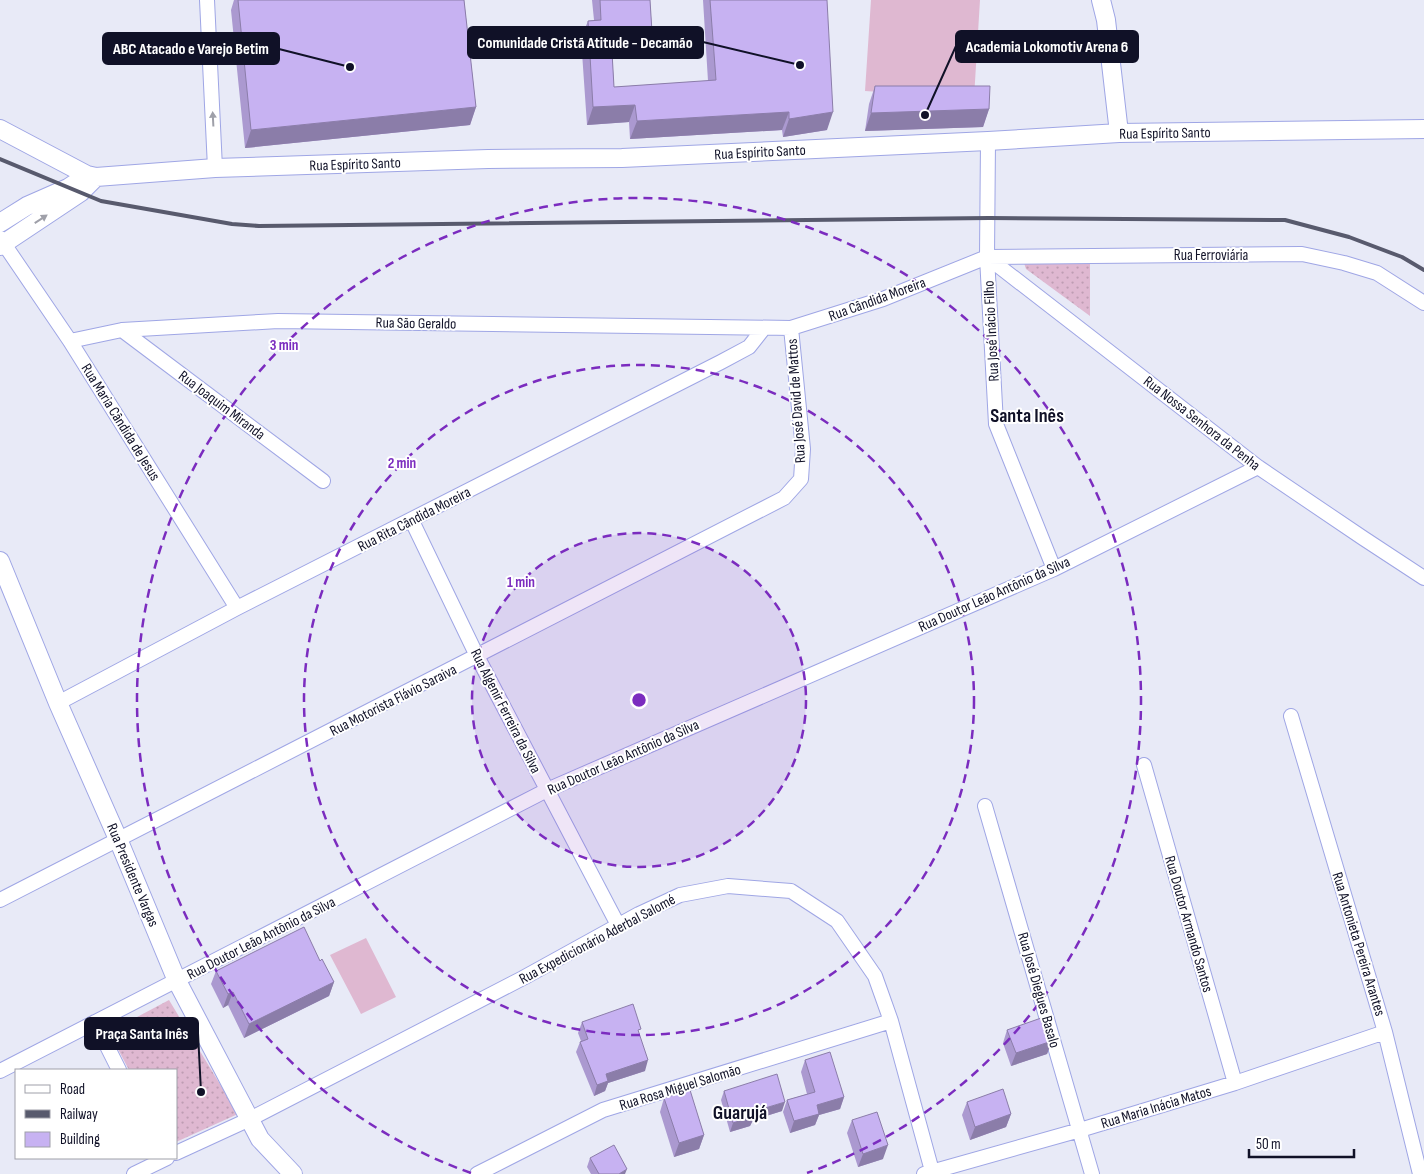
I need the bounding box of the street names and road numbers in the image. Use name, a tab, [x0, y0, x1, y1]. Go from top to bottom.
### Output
street label: Rua Espírito Santo	[1119, 123, 1211, 144]
street label: Rua Espírito Santo	[714, 141, 806, 164]
street label: Rua Espírito Santo	[309, 153, 401, 176]
street label: Rua Ferroviária	[1174, 246, 1249, 265]
street label: Rua Cândida Moreira	[826, 273, 929, 326]
street label: Rua José Inácio Filho	[979, 280, 1004, 382]
street label: Rua São Geraldo	[375, 313, 457, 334]
street label: Rua José David de Mattos	[783, 338, 810, 464]
street label: Rua Maria Cândida de Jesus	[77, 360, 164, 484]
street label: Rua Joaquim Miranda	[175, 367, 269, 444]
street label: Rua Nossa Senhora da Penha	[1139, 372, 1264, 475]
street label: Rua Rita Cândida Moreira	[355, 483, 474, 556]
street label: Rua Doutor Leão Antônio da Silva	[915, 552, 1073, 636]
street label: Rua Algenir Ferreira da Silva	[466, 646, 545, 777]
street label: Rua Motorista Flávio Saraiva	[327, 660, 460, 741]
street label: Rua Doutor Leão Antônio da Silva	[544, 715, 702, 799]
street label: Rua Presidente Vargas	[102, 821, 163, 930]
street label: Rua Doutor Armando Santos	[1160, 854, 1217, 995]
street label: Rua Antonieta Pereira Arantes	[1328, 870, 1389, 1018]
street label: Rua Expedicionário Aderbal Salomé	[516, 890, 679, 989]
street label: Rua Doutor Leão Antônio da Silva	[184, 893, 339, 984]
street label: Rua José Diegues Basalo	[1013, 930, 1064, 1050]
street label: Rua Rosa Miguel Salomão	[617, 1060, 743, 1115]
street label: Rua Maria Inácia Matos	[1099, 1082, 1214, 1133]

